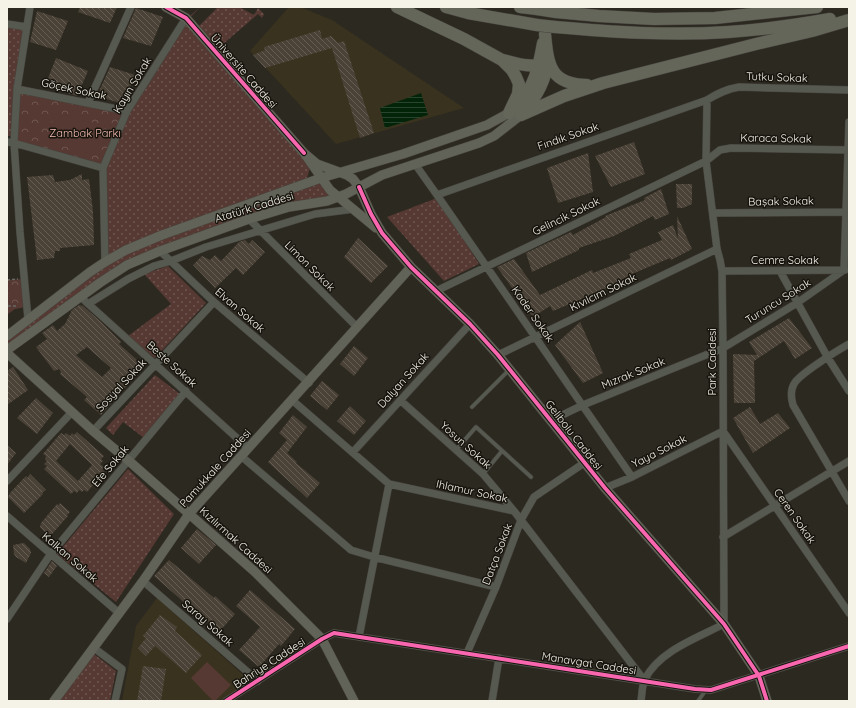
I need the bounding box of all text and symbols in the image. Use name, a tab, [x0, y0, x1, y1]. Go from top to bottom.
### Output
street label: Üniversite Caddesi	[208, 31, 280, 111]
street label: Kayın Sokak	[110, 54, 154, 116]
street label: Tutku Sokak	[746, 69, 808, 85]
street label: Göçek Sokak	[40, 75, 108, 103]
street label: Fındık Sokak	[535, 119, 601, 153]
park label: Zambak Parkı	[49, 126, 121, 140]
street label: Karaca Sokak	[740, 130, 812, 146]
street label: Atatürk Caddesi	[213, 188, 295, 226]
street label: Başak Sokak	[748, 193, 814, 209]
street label: Gelincik Sokak	[530, 194, 602, 238]
street label: Limon Sokak	[282, 238, 338, 294]
street label: Cemre Sokak	[751, 253, 819, 267]
street label: Kıvılcım Sokak	[567, 270, 639, 314]
street label: Turuncu Sokak	[743, 275, 813, 327]
street label: Kader Sokak	[508, 283, 558, 345]
street label: Elvan Sokak	[212, 285, 268, 336]
street label: Park Caddesi	[705, 328, 719, 396]
street label: Beste Sokak	[144, 338, 200, 390]
street label: Dalyan Sokak	[374, 349, 432, 411]
street label: Mızrak Sokak	[599, 354, 667, 392]
street label: Sosyal Sokak	[93, 355, 149, 415]
street label: Gelibolu Caddesi	[542, 397, 606, 473]
street label: Yosun Sokak	[437, 418, 495, 472]
street label: Pamukkale Caddesi	[176, 426, 254, 510]
street label: Yaya Sokak	[629, 431, 689, 471]
street label: Efe Sokak	[88, 442, 132, 490]
street label: Ihlamur Sokak	[435, 477, 509, 505]
street label: Ceren Sokak	[771, 486, 819, 546]
street label: Kızılırmak Caddesi	[197, 504, 275, 576]
street label: Datça Sokak	[479, 521, 515, 587]
street label: Kalkan Sokak	[39, 529, 101, 585]
street label: Saray Sokak	[179, 597, 237, 649]
street label: Bahriye Caddesi	[230, 635, 308, 691]
street label: Manavgat Caddesi	[541, 649, 637, 677]

